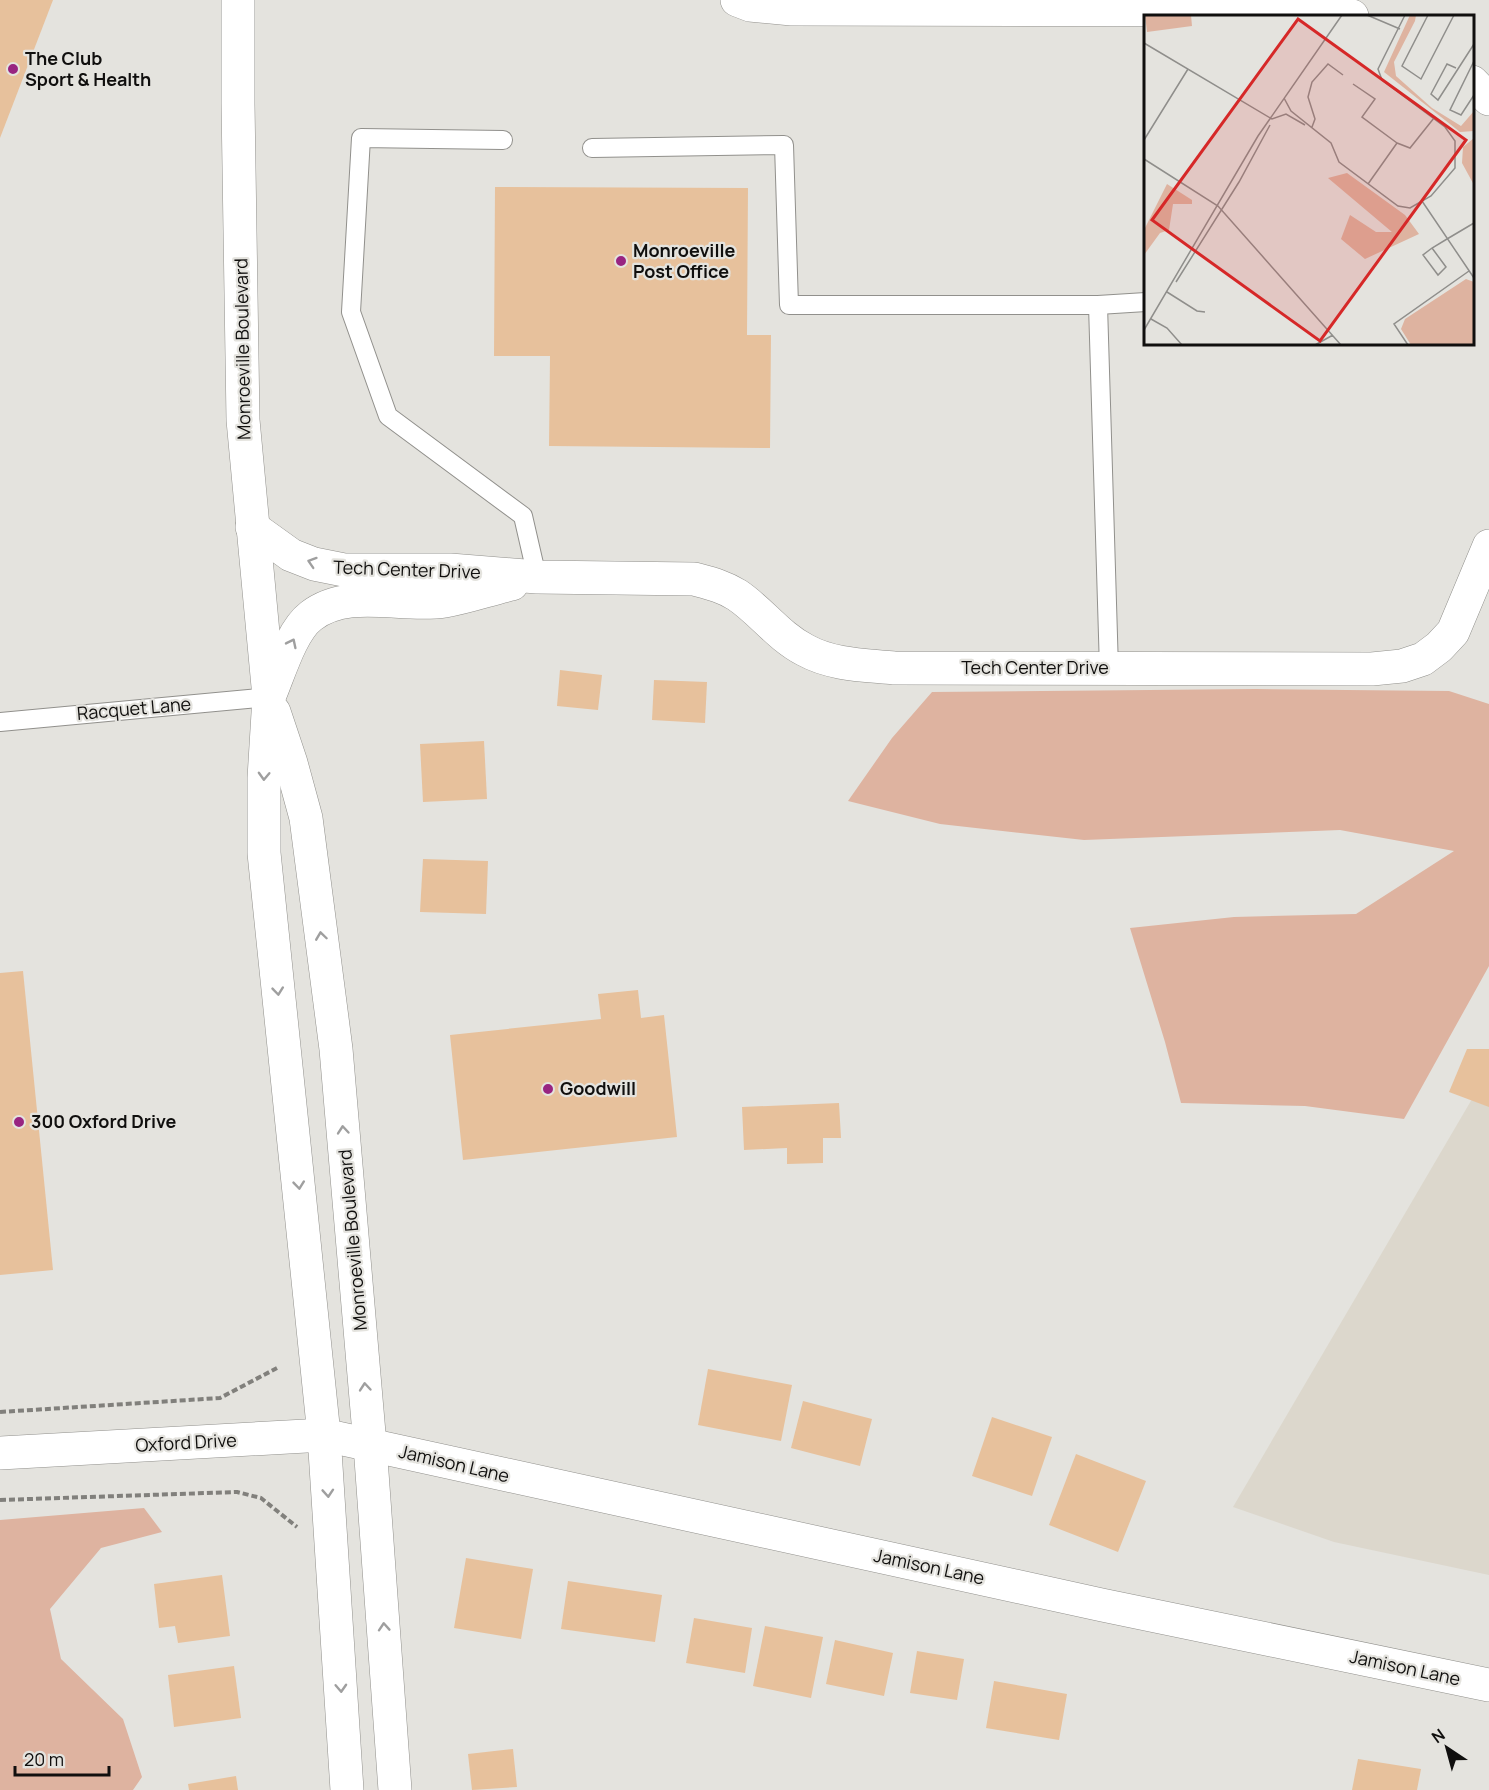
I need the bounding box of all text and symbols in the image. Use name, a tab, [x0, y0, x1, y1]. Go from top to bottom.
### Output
inset map	[1144, 15, 1474, 345]
place label: The Club Sport & Health	[25, 46, 151, 91]
marker: The Club Sport & Health	[6, 62, 20, 76]
place label: Monroeville Post Office	[633, 238, 735, 283]
marker: Monroeville Post Office	[614, 254, 628, 268]
street label: Monroeville Boulevard	[228, 258, 256, 440]
street label: Tech Center Drive	[333, 554, 481, 584]
one-way arrow	[307, 557, 318, 570]
one-way arrow	[285, 639, 297, 650]
street label: Tech Center Drive	[961, 655, 1109, 679]
street label: Racquet Lane	[76, 691, 192, 725]
one-way arrow	[258, 772, 270, 781]
one-way arrow	[316, 932, 328, 941]
one-way arrow	[271, 987, 284, 996]
place label: Goodwill	[560, 1076, 636, 1100]
marker: Goodwill	[541, 1082, 555, 1096]
place label: 300 Oxford Drive	[31, 1109, 177, 1133]
marker: 300 Oxford Drive	[12, 1115, 26, 1129]
one-way arrow	[337, 1126, 350, 1135]
street label: Monroeville Boulevard	[332, 1148, 372, 1332]
one-way arrow	[292, 1181, 305, 1190]
one-way arrow	[359, 1383, 372, 1392]
street label: Oxford Drive	[135, 1427, 237, 1457]
street label: Jamison Lane	[397, 1439, 512, 1487]
one-way arrow	[321, 1489, 334, 1498]
street label: Jamison Lane	[872, 1543, 987, 1589]
one-way arrow	[378, 1622, 391, 1631]
street label: Jamison Lane	[1348, 1644, 1463, 1690]
one-way arrow	[335, 1683, 348, 1692]
north arrow	[1417, 1718, 1477, 1778]
text: N	[1427, 1724, 1449, 1748]
scale bar	[15, 1739, 110, 1777]
text: 20 m	[24, 1747, 64, 1771]

